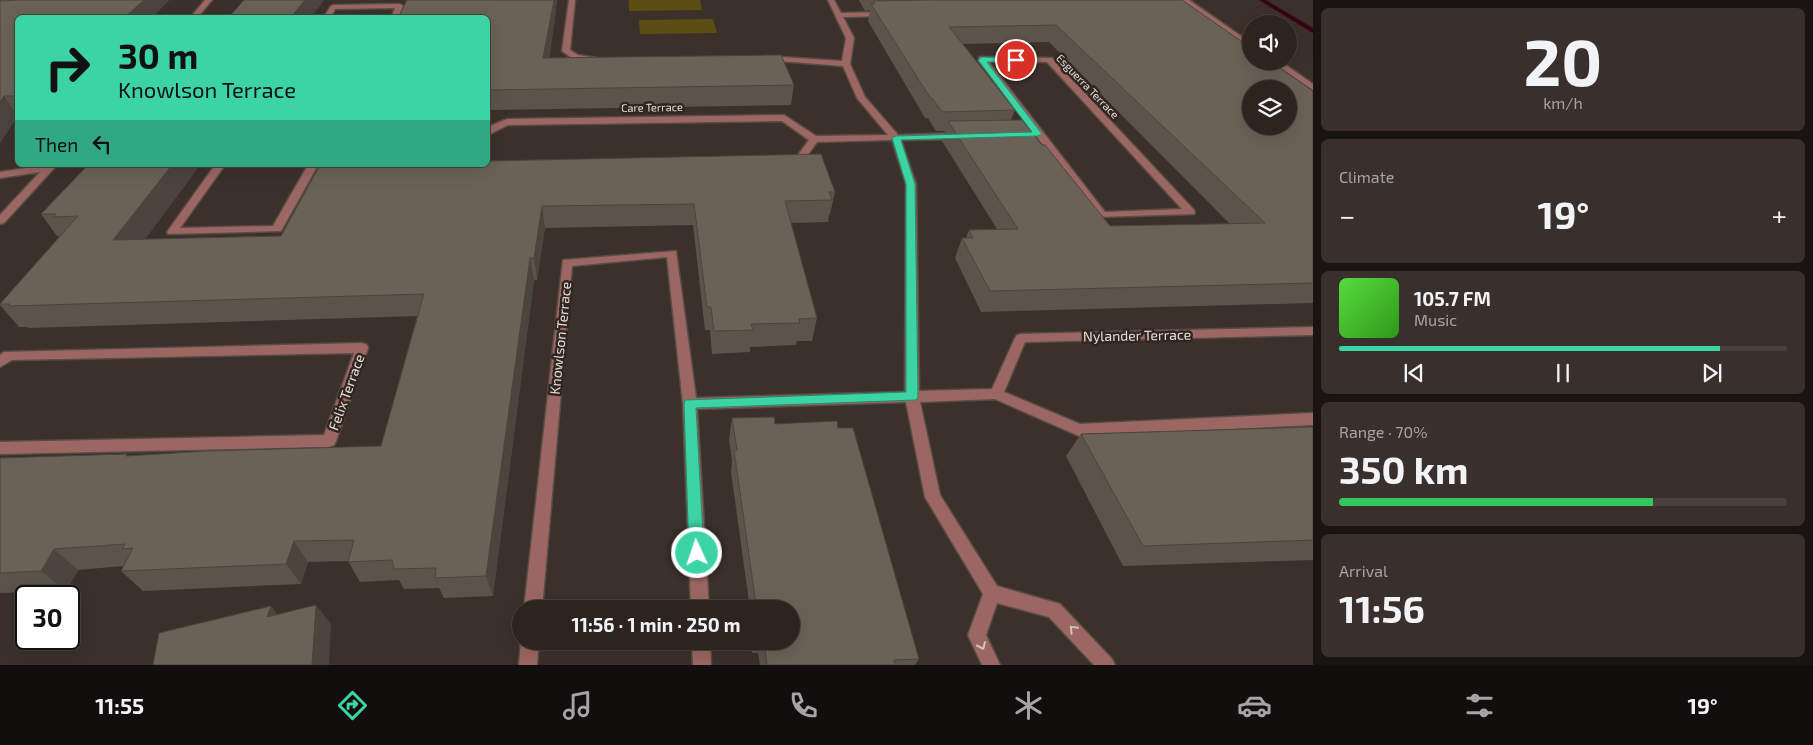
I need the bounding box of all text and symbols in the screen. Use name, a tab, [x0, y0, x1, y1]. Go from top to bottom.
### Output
map controls	[1242, 15, 1297, 135]
button: sound	[1242, 15, 1297, 70]
text: 20	[1524, 21, 1602, 99]
text: 30 m	[118, 34, 198, 76]
icon: right	[35, 35, 100, 100]
pin	[995, 39, 1037, 81]
icon: arrive	[1002, 46, 1030, 74]
street label: Esguerra Terrace	[1054, 51, 1122, 121]
text: Knowlson Terrace	[118, 76, 296, 102]
button: layers	[1242, 80, 1297, 135]
text: km/h	[1543, 93, 1583, 112]
street label: Care Terrace	[621, 100, 683, 114]
icon: left	[88, 130, 116, 158]
text: Then	[35, 133, 78, 156]
text: Climate	[1339, 167, 1394, 186]
text: 19°	[1538, 191, 1589, 237]
text: −	[1339, 198, 1355, 232]
text: +	[1772, 198, 1787, 232]
street label: Knowlson Terrace	[546, 281, 574, 395]
text: 105.7 FM	[1414, 287, 1491, 310]
text: Music	[1414, 310, 1457, 329]
street label: Nylander Terrace	[1083, 326, 1191, 344]
street label: Felix Terrace	[324, 352, 368, 432]
icon: previous	[1400, 359, 1428, 387]
icon: pause	[1549, 359, 1577, 387]
icon: next	[1698, 359, 1726, 387]
text: Range · 70%	[1339, 422, 1427, 441]
text: 350 km	[1339, 446, 1468, 492]
position arrow	[670, 526, 722, 578]
text: Arrival	[1339, 561, 1388, 580]
speed limit sign: 30	[15, 585, 80, 650]
text: 11:56	[1339, 585, 1425, 631]
text: 11:56 · 1 min · 250 m	[571, 613, 741, 636]
one-way arrow	[1070, 626, 1079, 635]
one-way arrow	[976, 641, 987, 650]
icon: directions	[335, 688, 370, 723]
icon: music	[560, 688, 595, 723]
icon: phone	[786, 688, 821, 723]
icon: climate	[1011, 688, 1046, 723]
icon: car	[1237, 688, 1272, 723]
icon: filters	[1462, 688, 1497, 723]
text: 11:55	[95, 692, 144, 718]
text: 19°	[1688, 692, 1718, 718]

